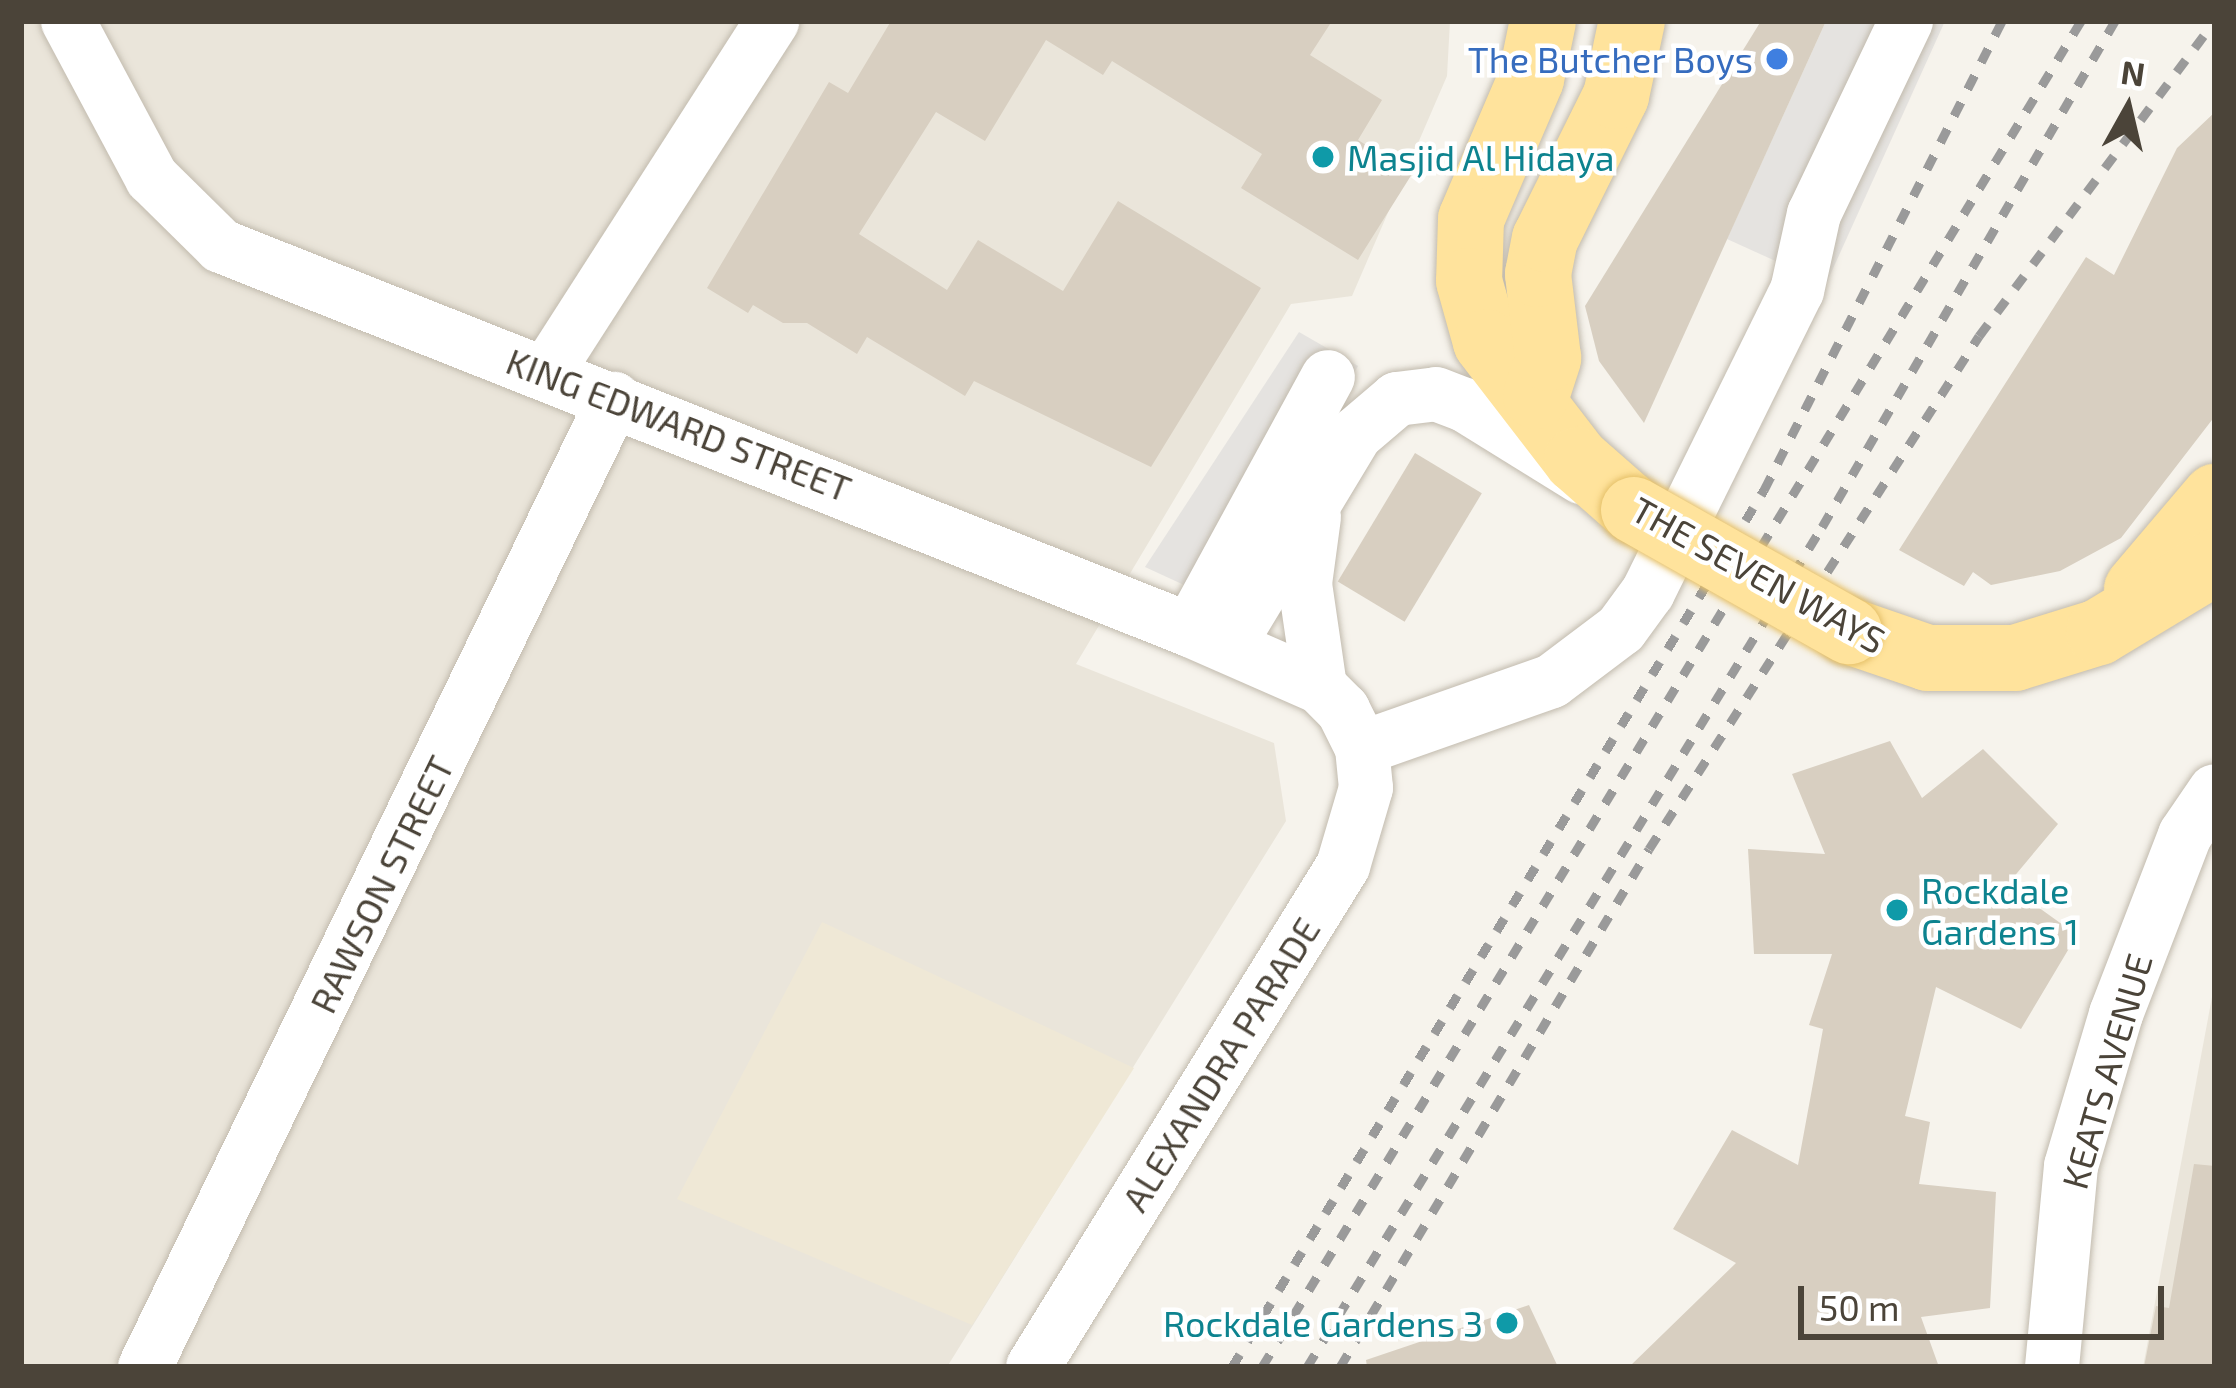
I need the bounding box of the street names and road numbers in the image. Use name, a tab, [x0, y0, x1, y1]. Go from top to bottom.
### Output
street label: KING EDWARD STREET	[501, 338, 857, 510]
street label: THE SEVEN WAYS	[1625, 486, 1893, 662]
street label: RAWSON STREET	[300, 749, 462, 1019]
street label: ALEXANDRA PARADE	[1112, 909, 1328, 1219]
street label: KEATS AVENUE	[2052, 948, 2160, 1194]

